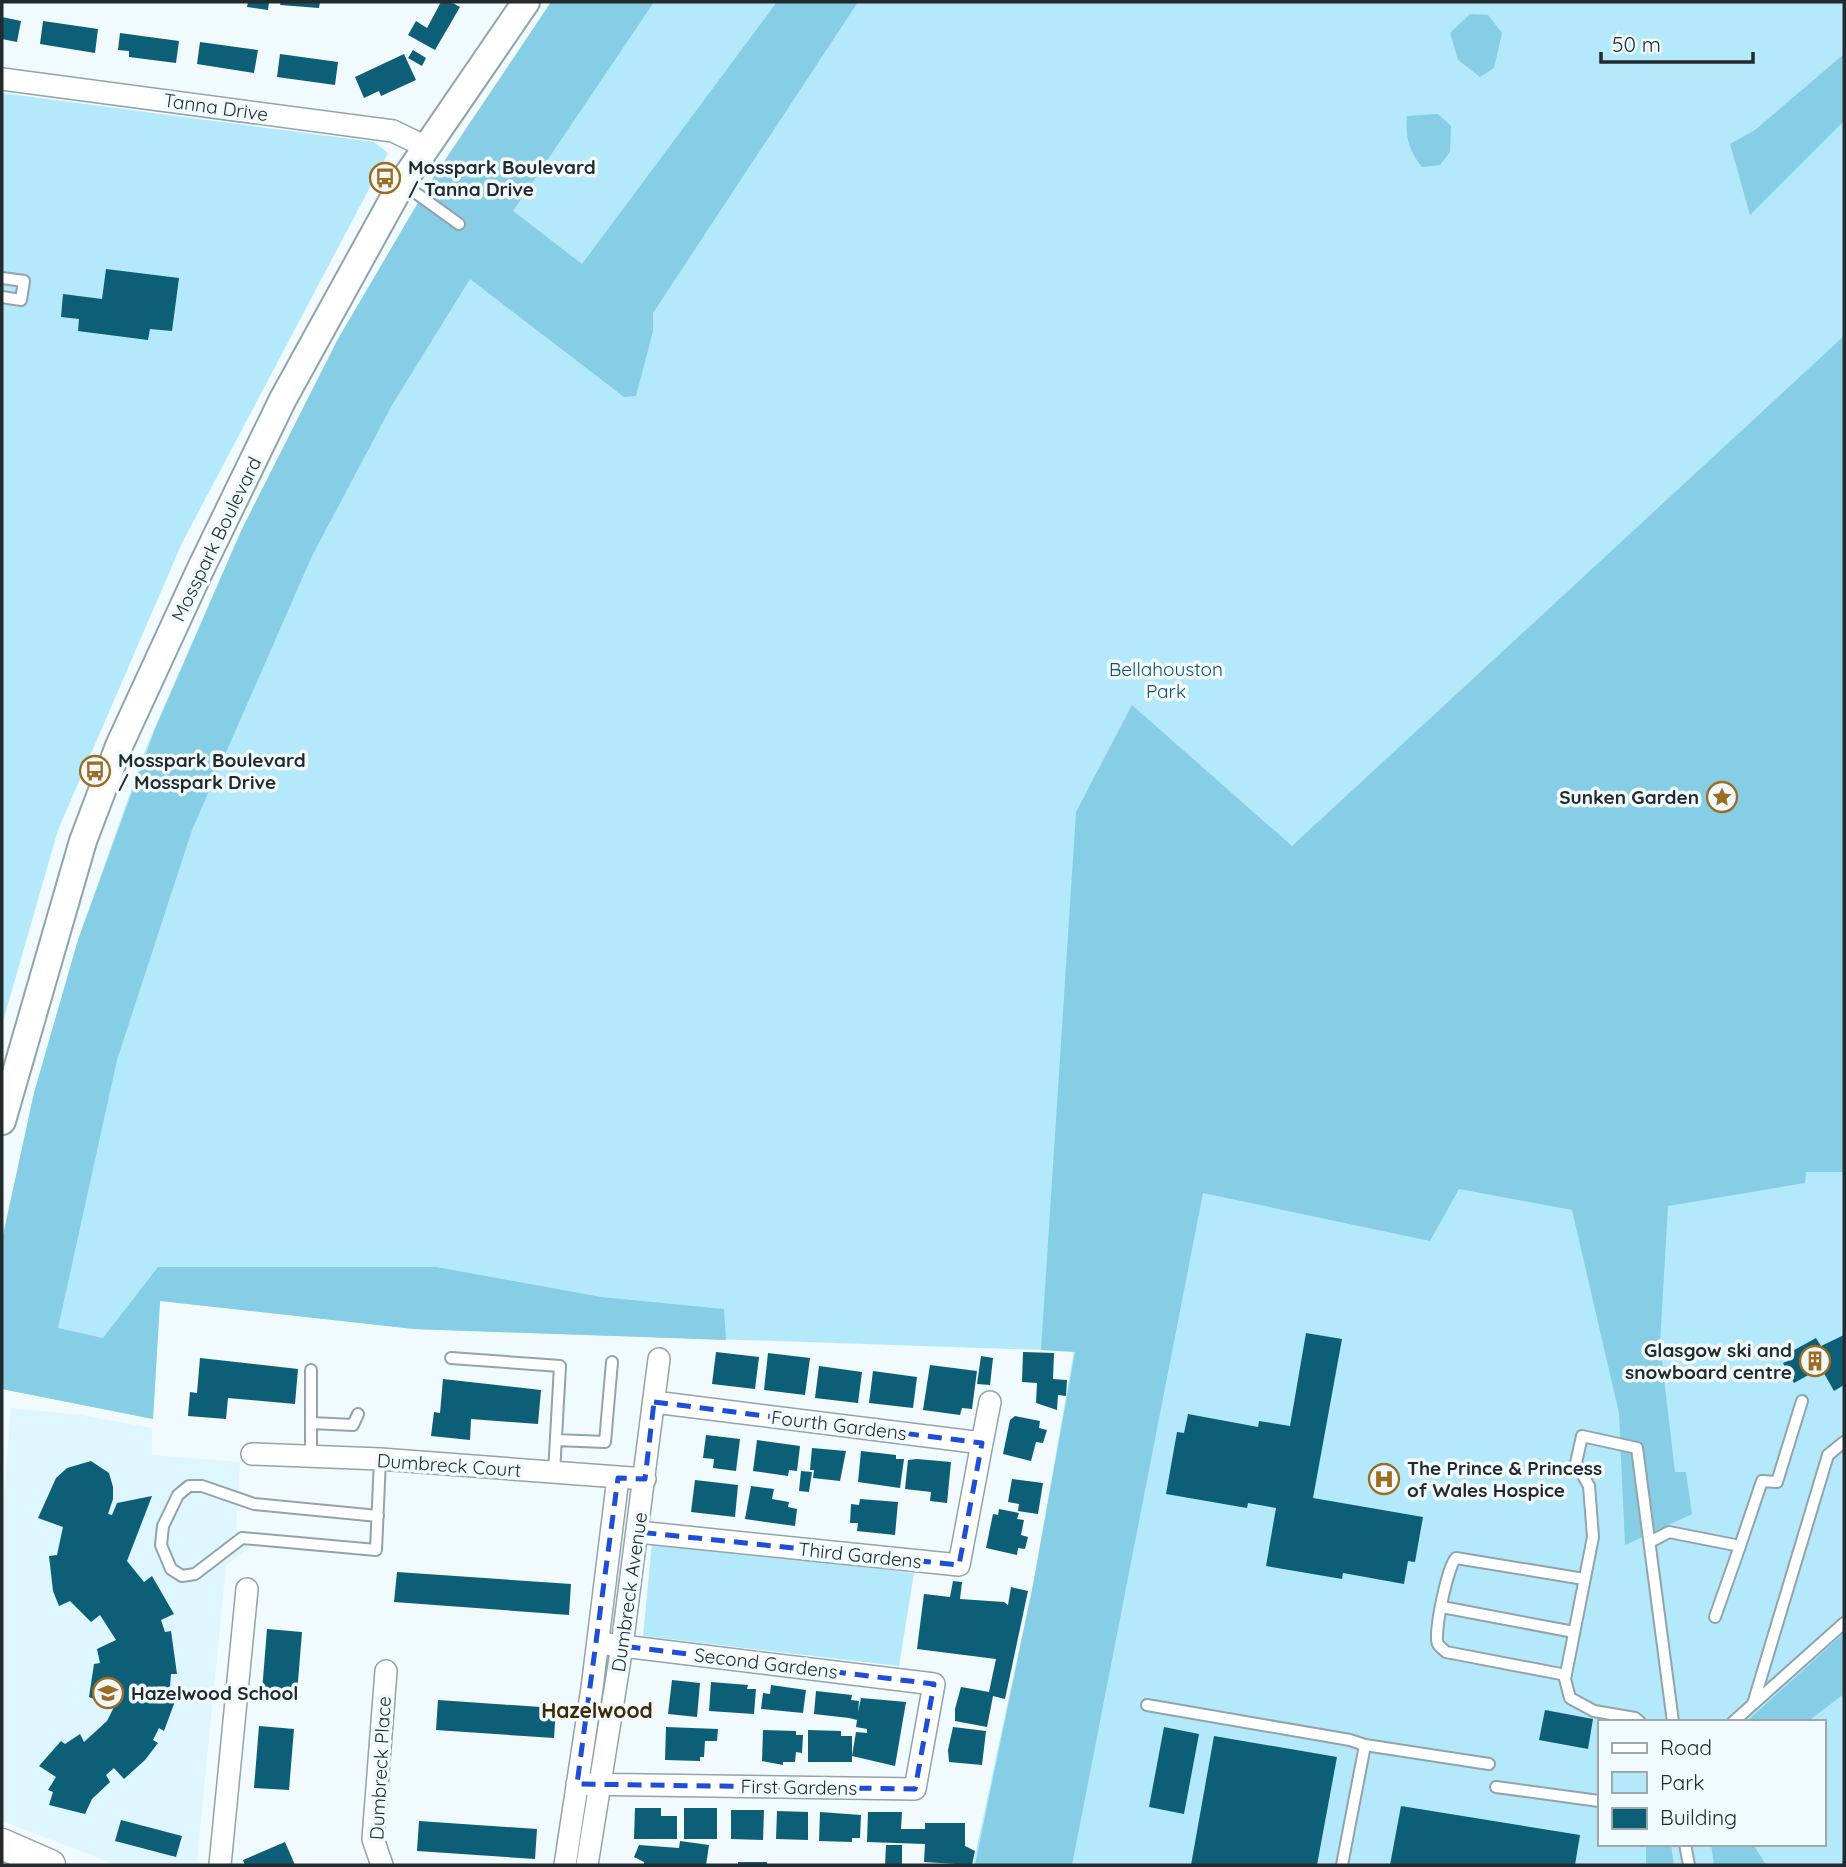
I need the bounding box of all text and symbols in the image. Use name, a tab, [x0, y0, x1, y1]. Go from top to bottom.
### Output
scale bar	[1601, 21, 1753, 65]
text: 50 m	[1612, 31, 1661, 57]
street label: Tanna Drive	[162, 88, 270, 126]
place label: Mosspark Boulevard / Tanna Drive	[408, 155, 596, 201]
bus stop icon: Mosspark Boulevard / Tanna Drive	[368, 161, 402, 195]
street label: Mosspark Boulevard	[166, 453, 266, 625]
park label: Bellahouston Park	[1109, 657, 1223, 703]
place label: Mosspark Boulevard / Mosspark Drive	[118, 748, 306, 794]
bus stop icon: Mosspark Boulevard / Mosspark Drive	[78, 754, 112, 788]
place icon: Sunken Garden	[1705, 780, 1739, 814]
place label: Sunken Garden	[1559, 785, 1699, 809]
place label: Glasgow ski and snowboard centre	[1625, 1338, 1792, 1384]
building icon: Glasgow ski and snowboard centre	[1798, 1344, 1832, 1378]
street label: Fourth Gardens	[770, 1405, 908, 1445]
street label: Dumbreck Court	[376, 1448, 522, 1482]
place label: The Prince & Princess of Wales Hospice	[1407, 1456, 1602, 1502]
hospital icon: The Prince & Princess of Wales Hospice	[1367, 1462, 1401, 1496]
street label: Dumbreck Avenue	[606, 1511, 652, 1673]
street label: Third Gardens	[797, 1537, 923, 1573]
street label: Second Gardens	[693, 1642, 839, 1684]
school or university icon: Hazelwood School	[91, 1676, 125, 1710]
place label: Hazelwood School	[131, 1681, 298, 1705]
street label: Dumbreck Place	[364, 1696, 396, 1840]
district label: Hazelwood	[541, 1697, 653, 1723]
legend	[1598, 1720, 1825, 1846]
text: Road	[1660, 1734, 1712, 1760]
text: Park	[1660, 1769, 1704, 1795]
street label: First Gardens	[740, 1774, 858, 1800]
text: Building	[1660, 1804, 1737, 1830]

